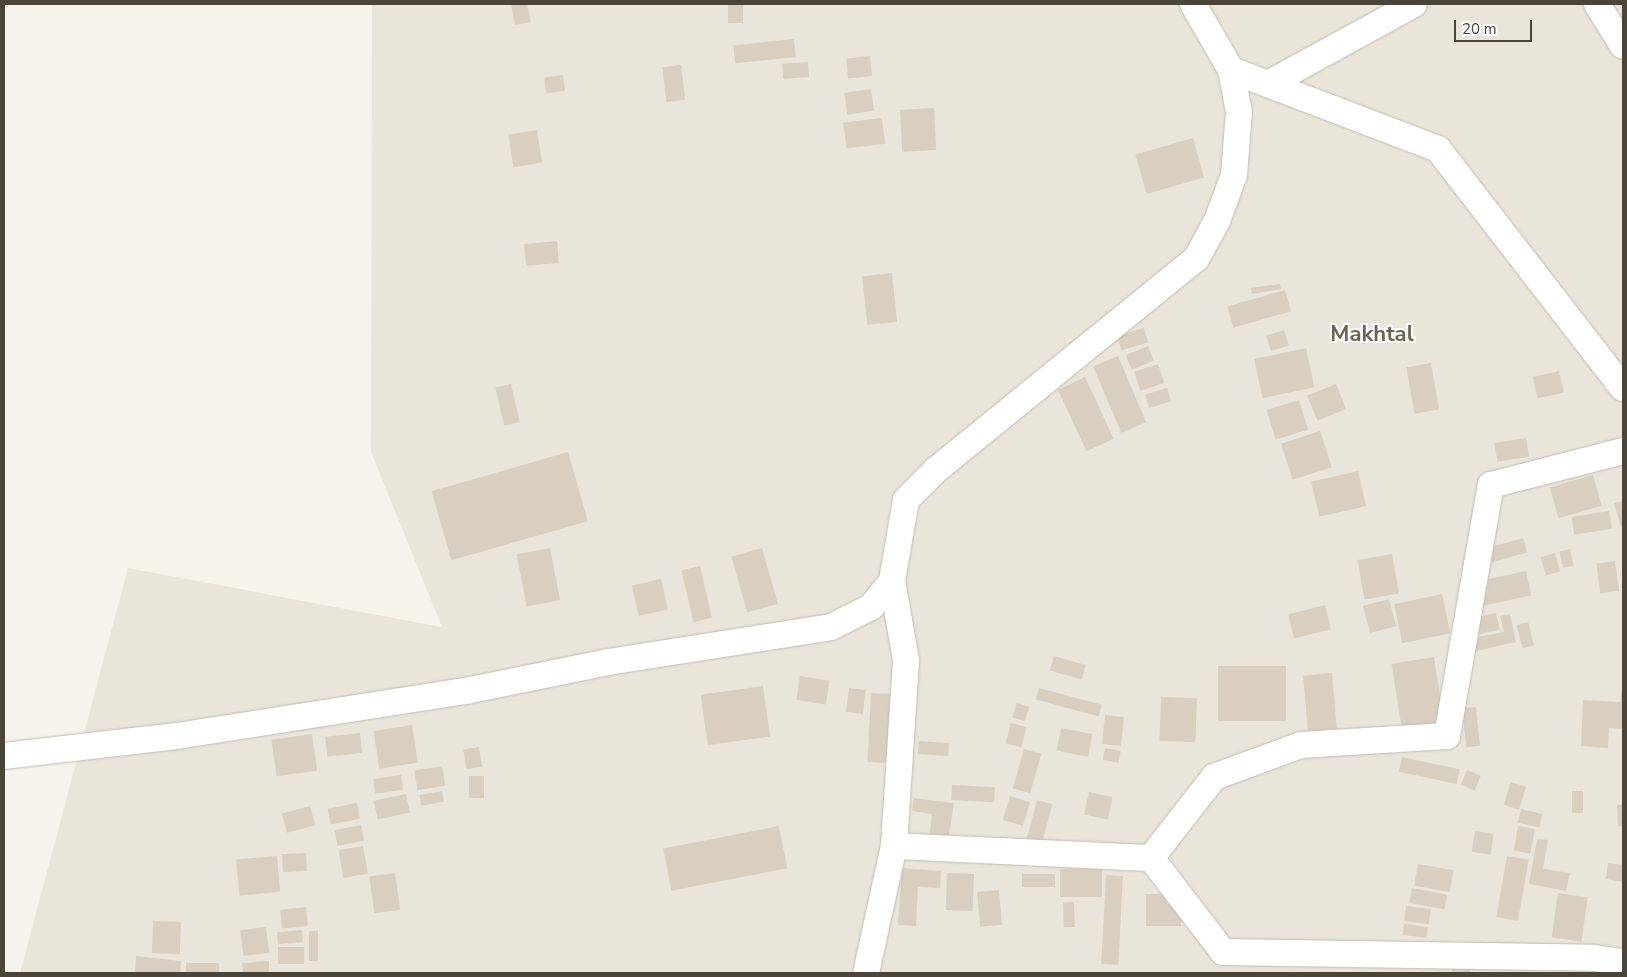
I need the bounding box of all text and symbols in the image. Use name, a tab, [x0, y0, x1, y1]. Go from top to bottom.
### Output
scale bar	[1457, 10, 1534, 42]
text: 20 m	[1462, 19, 1497, 39]
district label: Makhtal	[1330, 322, 1414, 348]

